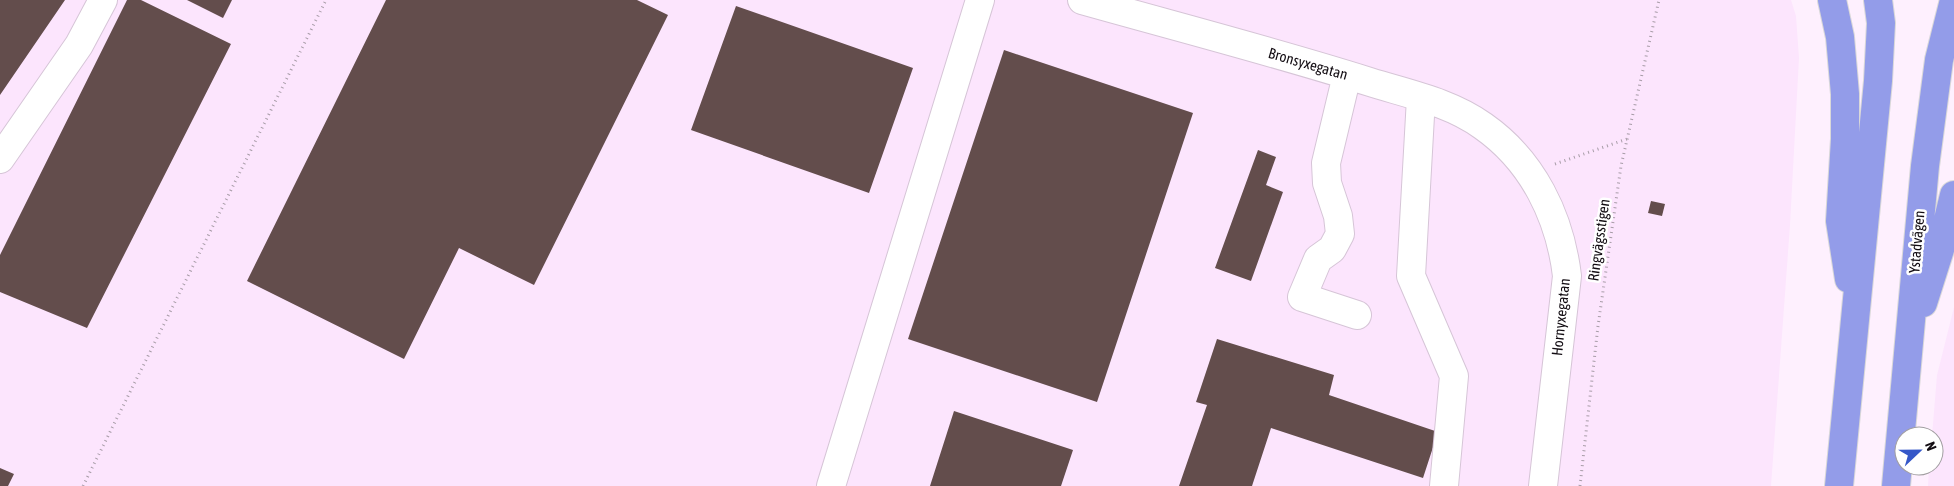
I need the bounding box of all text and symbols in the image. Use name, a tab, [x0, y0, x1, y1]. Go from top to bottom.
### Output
street label: Bronsyxegatan	[1266, 44, 1350, 83]
street label: Ringvägsstigen	[1584, 198, 1613, 282]
street label: Ystadvägen	[1905, 210, 1928, 274]
street label: Hornyxegatan	[1548, 277, 1573, 357]
north arrow	[1894, 426, 1944, 476]
text: N	[1922, 439, 1940, 453]

